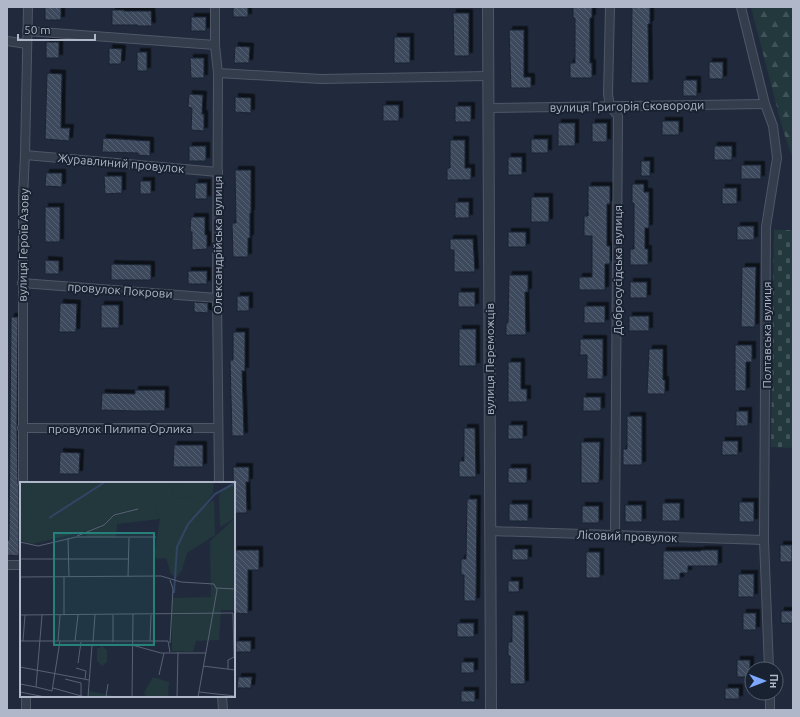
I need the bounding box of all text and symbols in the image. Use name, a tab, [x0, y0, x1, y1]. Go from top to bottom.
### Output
scale bar	[18, 16, 95, 42]
text: 50 m	[24, 23, 51, 36]
street label: вулиця Григорія Сковороди	[550, 98, 704, 114]
street label: Журавлиний провулок	[57, 151, 185, 175]
street label: Олександрійська вулиця	[211, 176, 224, 314]
street label: вулиця Героїв Азову	[16, 188, 30, 302]
street label: Добросусідська вулиця	[611, 205, 624, 335]
street label: провулок Покрови	[67, 280, 173, 300]
street label: Полтавська вулиця	[760, 281, 773, 389]
street label: вулиця Переможців	[483, 303, 496, 415]
street label: провулок Пилипа Орлика	[48, 422, 192, 435]
inset map	[20, 482, 235, 697]
street label: Лісовий провулок	[576, 528, 678, 544]
north arrow	[744, 661, 784, 701]
text: Пн	[768, 674, 780, 688]

